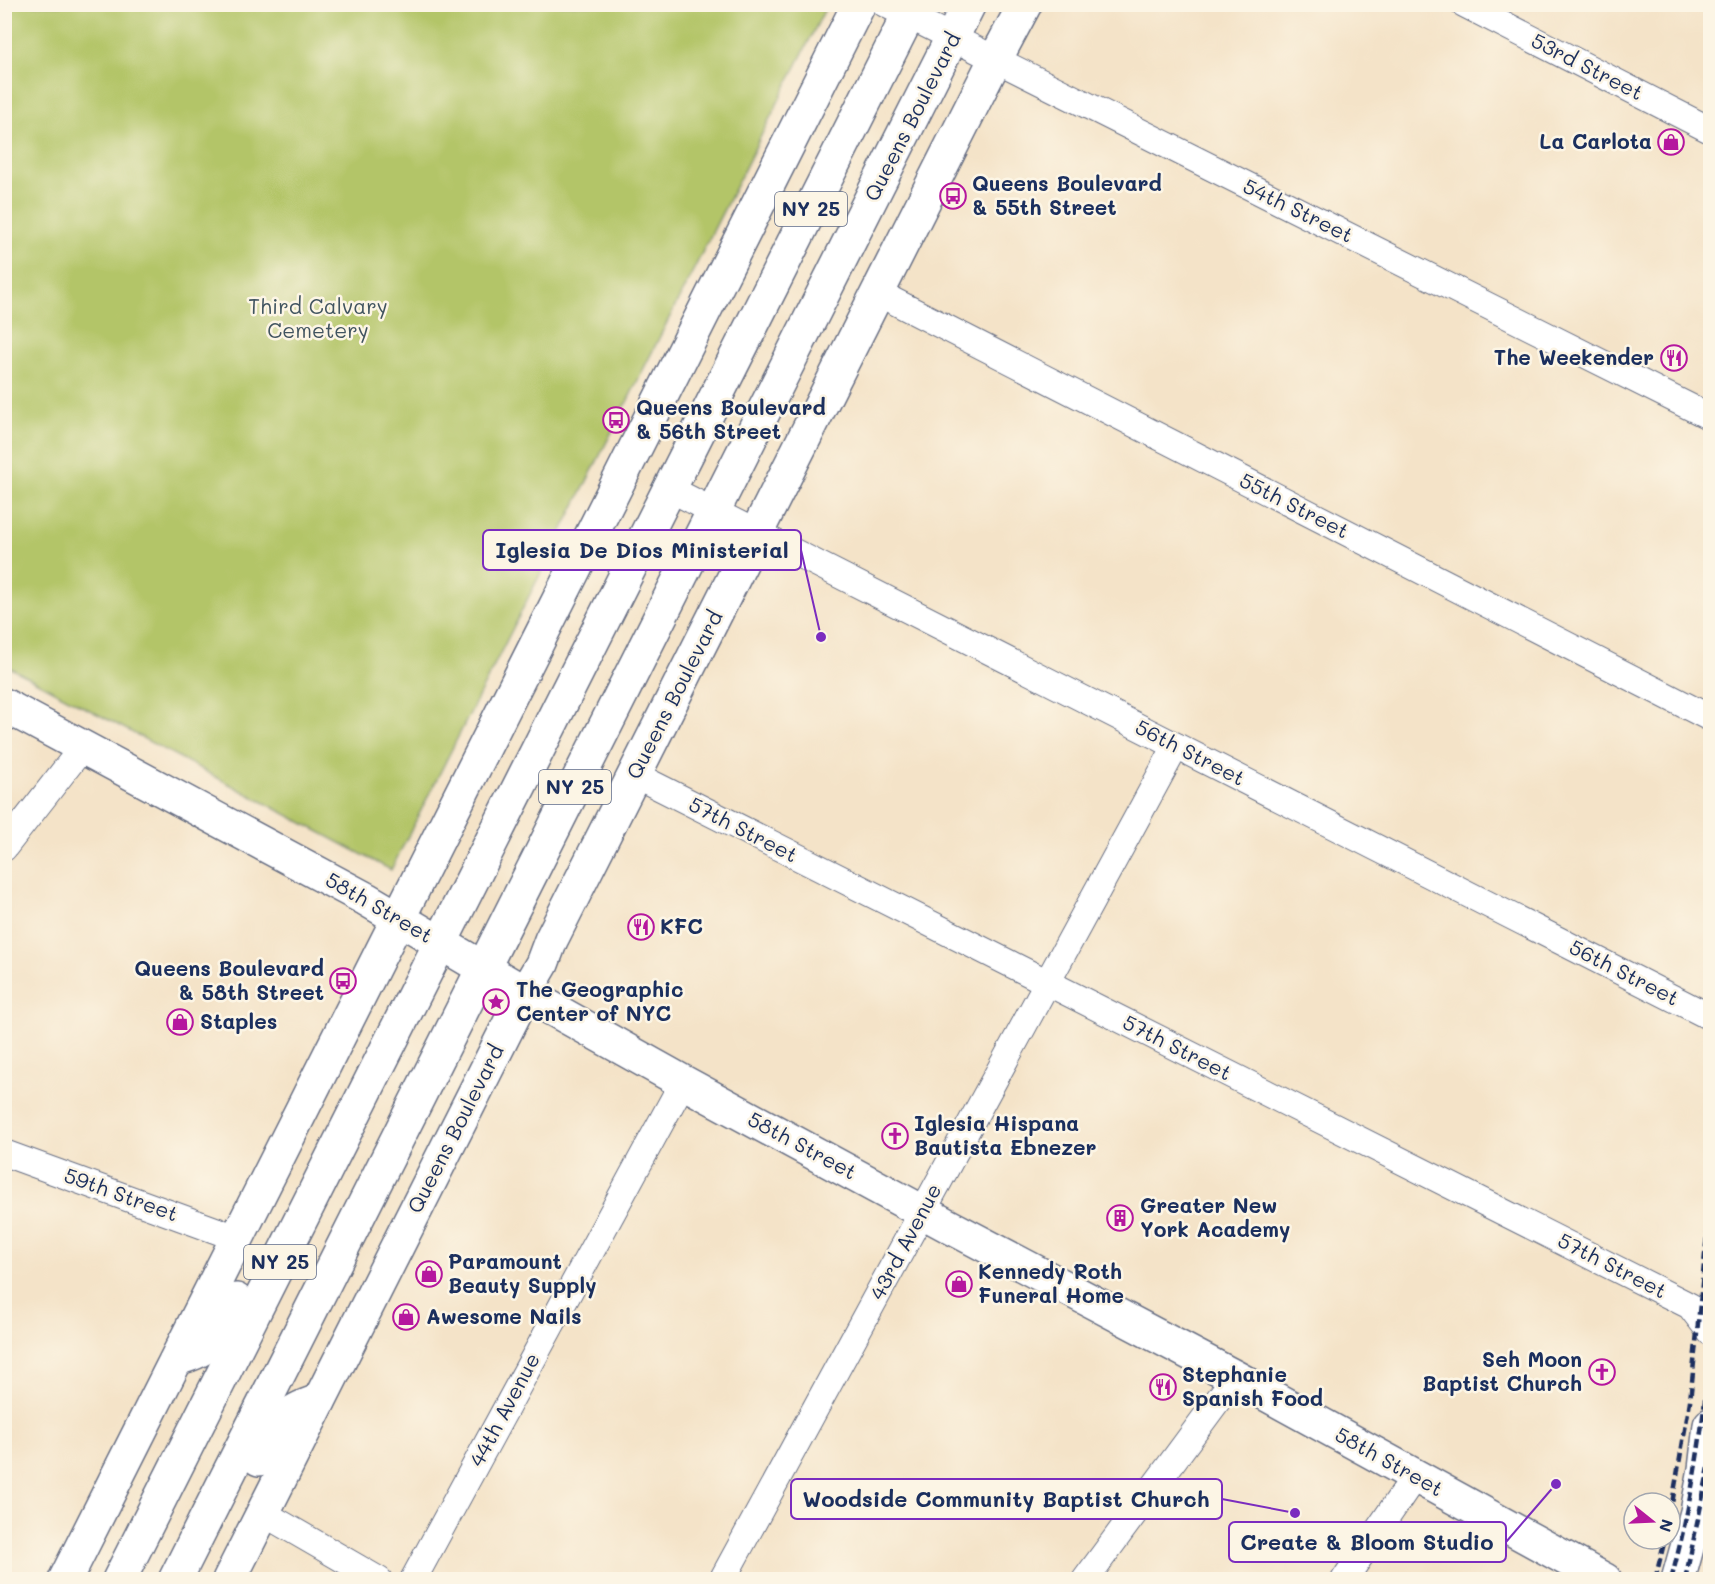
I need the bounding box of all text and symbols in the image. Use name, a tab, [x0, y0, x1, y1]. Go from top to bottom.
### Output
street label: 53rd Street	[1527, 26, 1648, 105]
street label: Queens Boulevard	[857, 27, 966, 205]
place label: La Carlota	[1539, 127, 1652, 154]
shop icon: La Carlota	[1656, 127, 1686, 157]
place label: Queens Boulevard & 55th Street	[972, 169, 1162, 220]
street label: 54th Street	[1239, 171, 1358, 248]
bus stop icon: Queens Boulevard & 55th Street	[938, 181, 968, 211]
road number: NY 25	[775, 192, 847, 226]
park label: Third Calvary Cemetery	[248, 292, 388, 343]
place label: The Weekender	[1494, 343, 1654, 370]
restaurant icon: The Weekender	[1659, 343, 1689, 373]
place label: Queens Boulevard & 56th Street	[636, 393, 826, 444]
bus stop icon: Queens Boulevard & 56th Street	[601, 405, 631, 435]
street label: 55th Street	[1235, 466, 1354, 544]
callout: Iglesia De Dios Ministerial	[483, 530, 801, 570]
text: Iglesia De Dios Ministerial	[495, 535, 789, 564]
street label: Queens Boulevard	[619, 605, 728, 783]
street label: 56th Street	[1131, 712, 1250, 791]
road number: NY 25	[539, 770, 611, 804]
street label: 57th Street	[685, 790, 803, 868]
street label: 58th Street	[321, 865, 438, 948]
restaurant icon: KFC	[626, 912, 656, 942]
place label: KFC	[660, 912, 703, 939]
street label: 56th Street	[1565, 932, 1684, 1011]
place label: Queens Boulevard & 58th Street	[134, 954, 324, 1005]
bus stop icon: Queens Boulevard & 58th Street	[328, 966, 358, 996]
place label: The Geographic Center of NYC	[516, 975, 684, 1026]
place icon: The Geographic Center of NYC	[481, 987, 511, 1017]
shop icon: Staples	[165, 1007, 195, 1037]
place label: Staples	[200, 1007, 277, 1034]
street label: 57th Street	[1119, 1008, 1237, 1086]
street label: Queens Boulevard	[400, 1039, 509, 1217]
street label: 58th Street	[744, 1105, 862, 1185]
place label: Iglesia Hispana Bautista Ebnezer	[914, 1109, 1097, 1160]
church icon: Iglesia Hispana Bautista Ebnezer	[880, 1121, 910, 1151]
street label: 59th Street	[61, 1161, 182, 1227]
street label: 43rd Avenue	[863, 1179, 947, 1304]
place label: Greater New York Academy	[1140, 1191, 1290, 1243]
building icon: Greater New York Academy	[1105, 1203, 1135, 1233]
street label: 57th Street	[1554, 1226, 1672, 1304]
road number: NY 25	[244, 1245, 316, 1279]
place label: Paramount Beauty Supply	[448, 1247, 597, 1299]
place label: Kennedy Roth Funeral Home	[978, 1257, 1124, 1308]
shop icon: Paramount Beauty Supply	[414, 1259, 444, 1289]
shop icon: Kennedy Roth Funeral Home	[944, 1269, 974, 1299]
shop icon: Awesome Nails	[391, 1302, 421, 1332]
place label: Awesome Nails	[426, 1302, 582, 1329]
place label: Seh Moon Baptist Church	[1422, 1345, 1582, 1396]
street label: 44th Avenue	[462, 1348, 545, 1471]
church icon: Seh Moon Baptist Church	[1587, 1357, 1617, 1387]
place label: Stephanie Spanish Food	[1182, 1360, 1323, 1411]
restaurant icon: Stephanie Spanish Food	[1148, 1372, 1178, 1402]
street label: 58th Street	[1331, 1420, 1449, 1501]
callout: Woodside Community Baptist Church	[791, 1479, 1222, 1519]
text: Woodside Community Baptist Church	[802, 1484, 1210, 1513]
north arrow	[1622, 1491, 1682, 1551]
text: N	[1655, 1517, 1679, 1535]
callout: Create & Bloom Studio	[1229, 1522, 1506, 1562]
text: Create & Bloom Studio	[1240, 1527, 1494, 1556]

